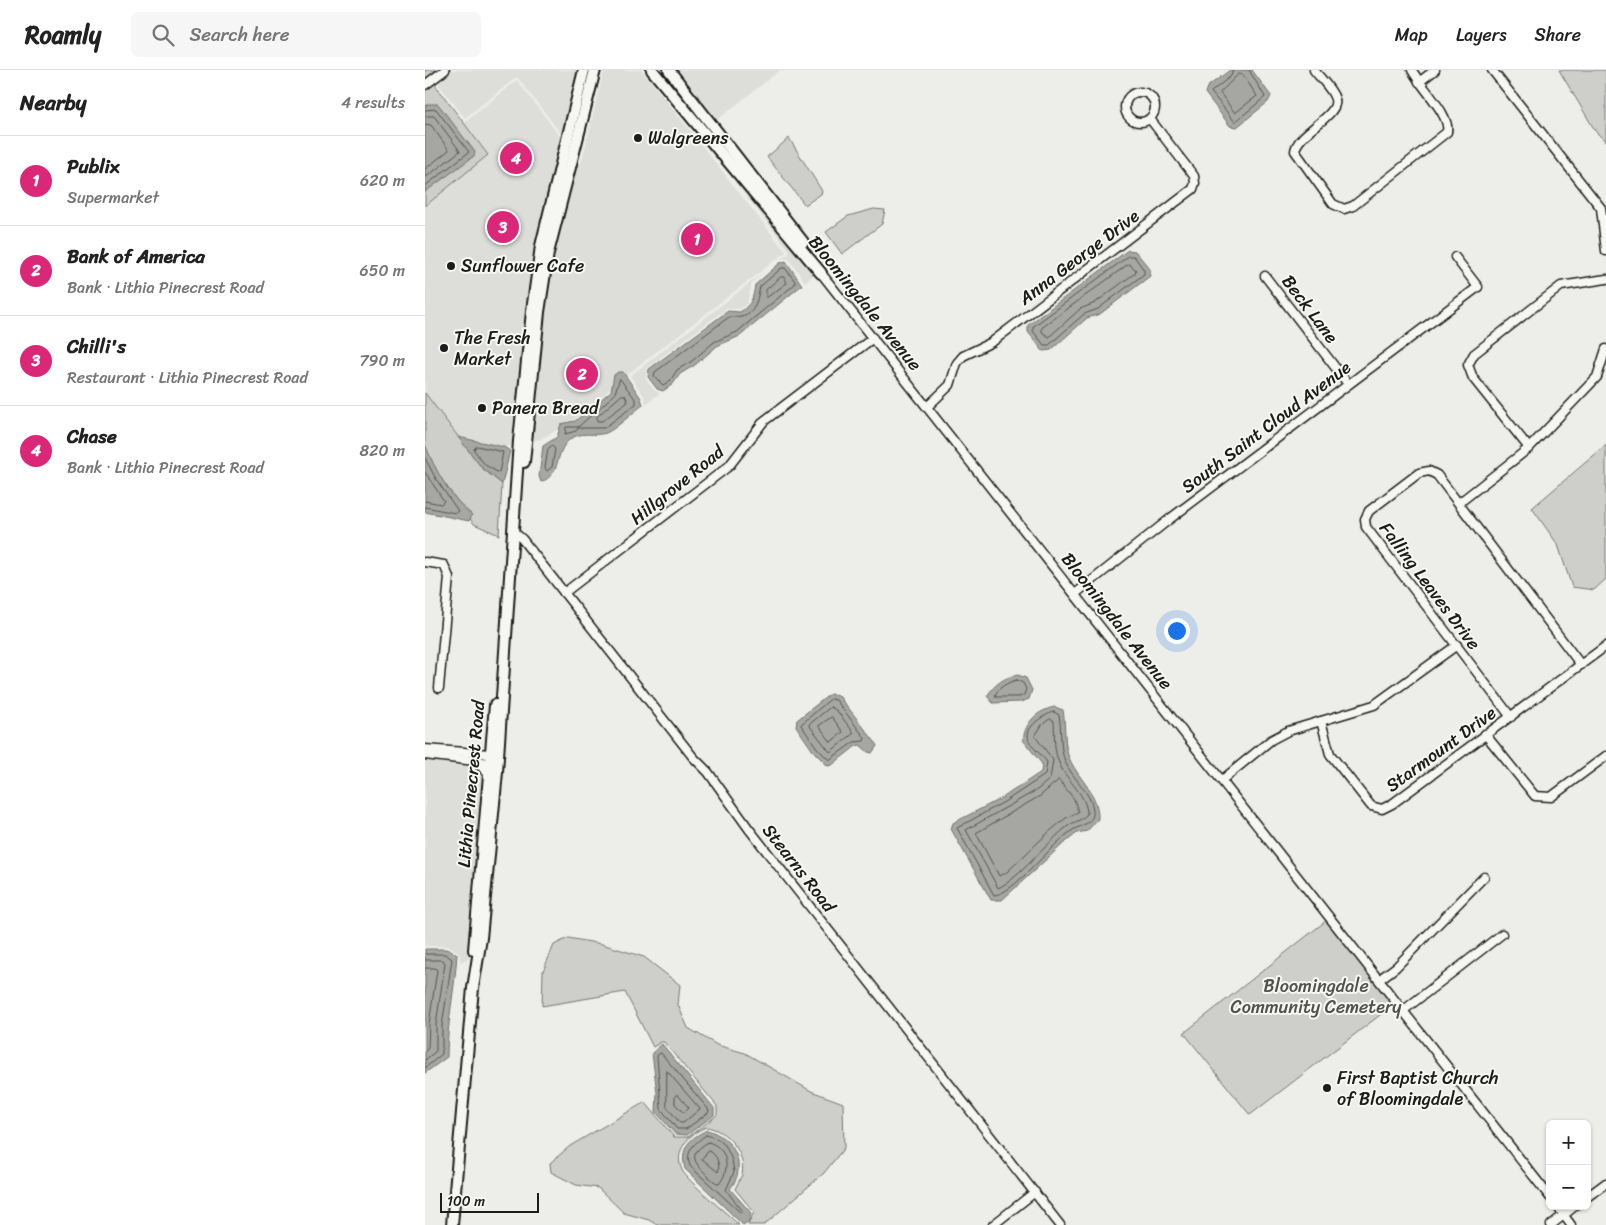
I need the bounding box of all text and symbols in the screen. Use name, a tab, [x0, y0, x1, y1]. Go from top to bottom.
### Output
search box	[131, 12, 481, 57]
text: Roamly	[25, 14, 101, 56]
text: Search here	[189, 18, 289, 51]
text: Map	[1395, 19, 1428, 51]
text: Layers	[1456, 19, 1507, 51]
text: Share	[1535, 19, 1581, 51]
icon: search	[149, 21, 177, 49]
text: Nearby	[20, 84, 86, 122]
text: 4 results	[341, 88, 405, 117]
place label: Walgreens	[648, 122, 729, 154]
marker: Walgreens	[632, 132, 644, 144]
pin: 4	[500, 139, 532, 177]
text: Publix	[67, 150, 120, 183]
text: 1	[33, 166, 39, 195]
text: 620 m	[360, 166, 405, 195]
text: Supermarket	[67, 183, 159, 212]
street label: Anna George Drive	[1011, 200, 1147, 314]
pin: 3	[487, 208, 519, 246]
pin: 1	[681, 220, 713, 258]
street label: Bloomingdale Avenue	[800, 228, 930, 378]
text: Bank of America	[67, 240, 205, 273]
place label: Sunflower Cafe	[461, 250, 584, 282]
text: 2	[31, 256, 41, 285]
text: 650 m	[360, 256, 405, 285]
marker: Sunflower Cafe	[445, 260, 457, 272]
street label: Beck Lane	[1273, 268, 1347, 351]
text: Bank · Lithia Pinecrest Road	[67, 273, 264, 302]
place label: The Fresh Market	[454, 322, 531, 375]
text: Chilli's	[67, 330, 126, 363]
marker: The Fresh Market	[438, 342, 450, 354]
text: 3	[32, 346, 40, 375]
text: 790 m	[359, 346, 405, 375]
street label: South Saint Cloud Avenue	[1174, 352, 1358, 502]
pin: 2	[566, 355, 598, 393]
text: Restaurant · Lithia Pinecrest Road	[67, 363, 308, 392]
place label: Panera Bread	[492, 392, 600, 424]
marker: Panera Bread	[476, 402, 488, 414]
text: Chase	[67, 420, 117, 453]
text: 4	[31, 436, 41, 465]
text: 820 m	[360, 436, 405, 465]
street label: Hillgrove Road	[623, 436, 733, 533]
text: Bank · Lithia Pinecrest Road	[67, 453, 264, 482]
street label: Falling Leaves Drive	[1371, 515, 1489, 657]
street label: Bloomingdale Avenue	[1053, 545, 1181, 697]
your location	[1164, 618, 1190, 644]
street label: Lithia Pinecrest Road	[448, 698, 494, 869]
street label: Starmount Drive	[1379, 698, 1503, 800]
street label: Stearns Road	[754, 816, 845, 921]
park label: Bloomingdale Community Cemetery	[1231, 970, 1402, 1023]
place label: First Baptist Church of Bloomingdale	[1337, 1062, 1498, 1115]
marker: First Baptist Church of Bloomingdale	[1321, 1082, 1333, 1094]
map controls	[1546, 1120, 1591, 1210]
button: +	[1546, 1120, 1591, 1165]
button: −	[1546, 1165, 1591, 1210]
text: 100 m	[447, 1189, 485, 1214]
scale bar	[440, 1190, 539, 1213]

